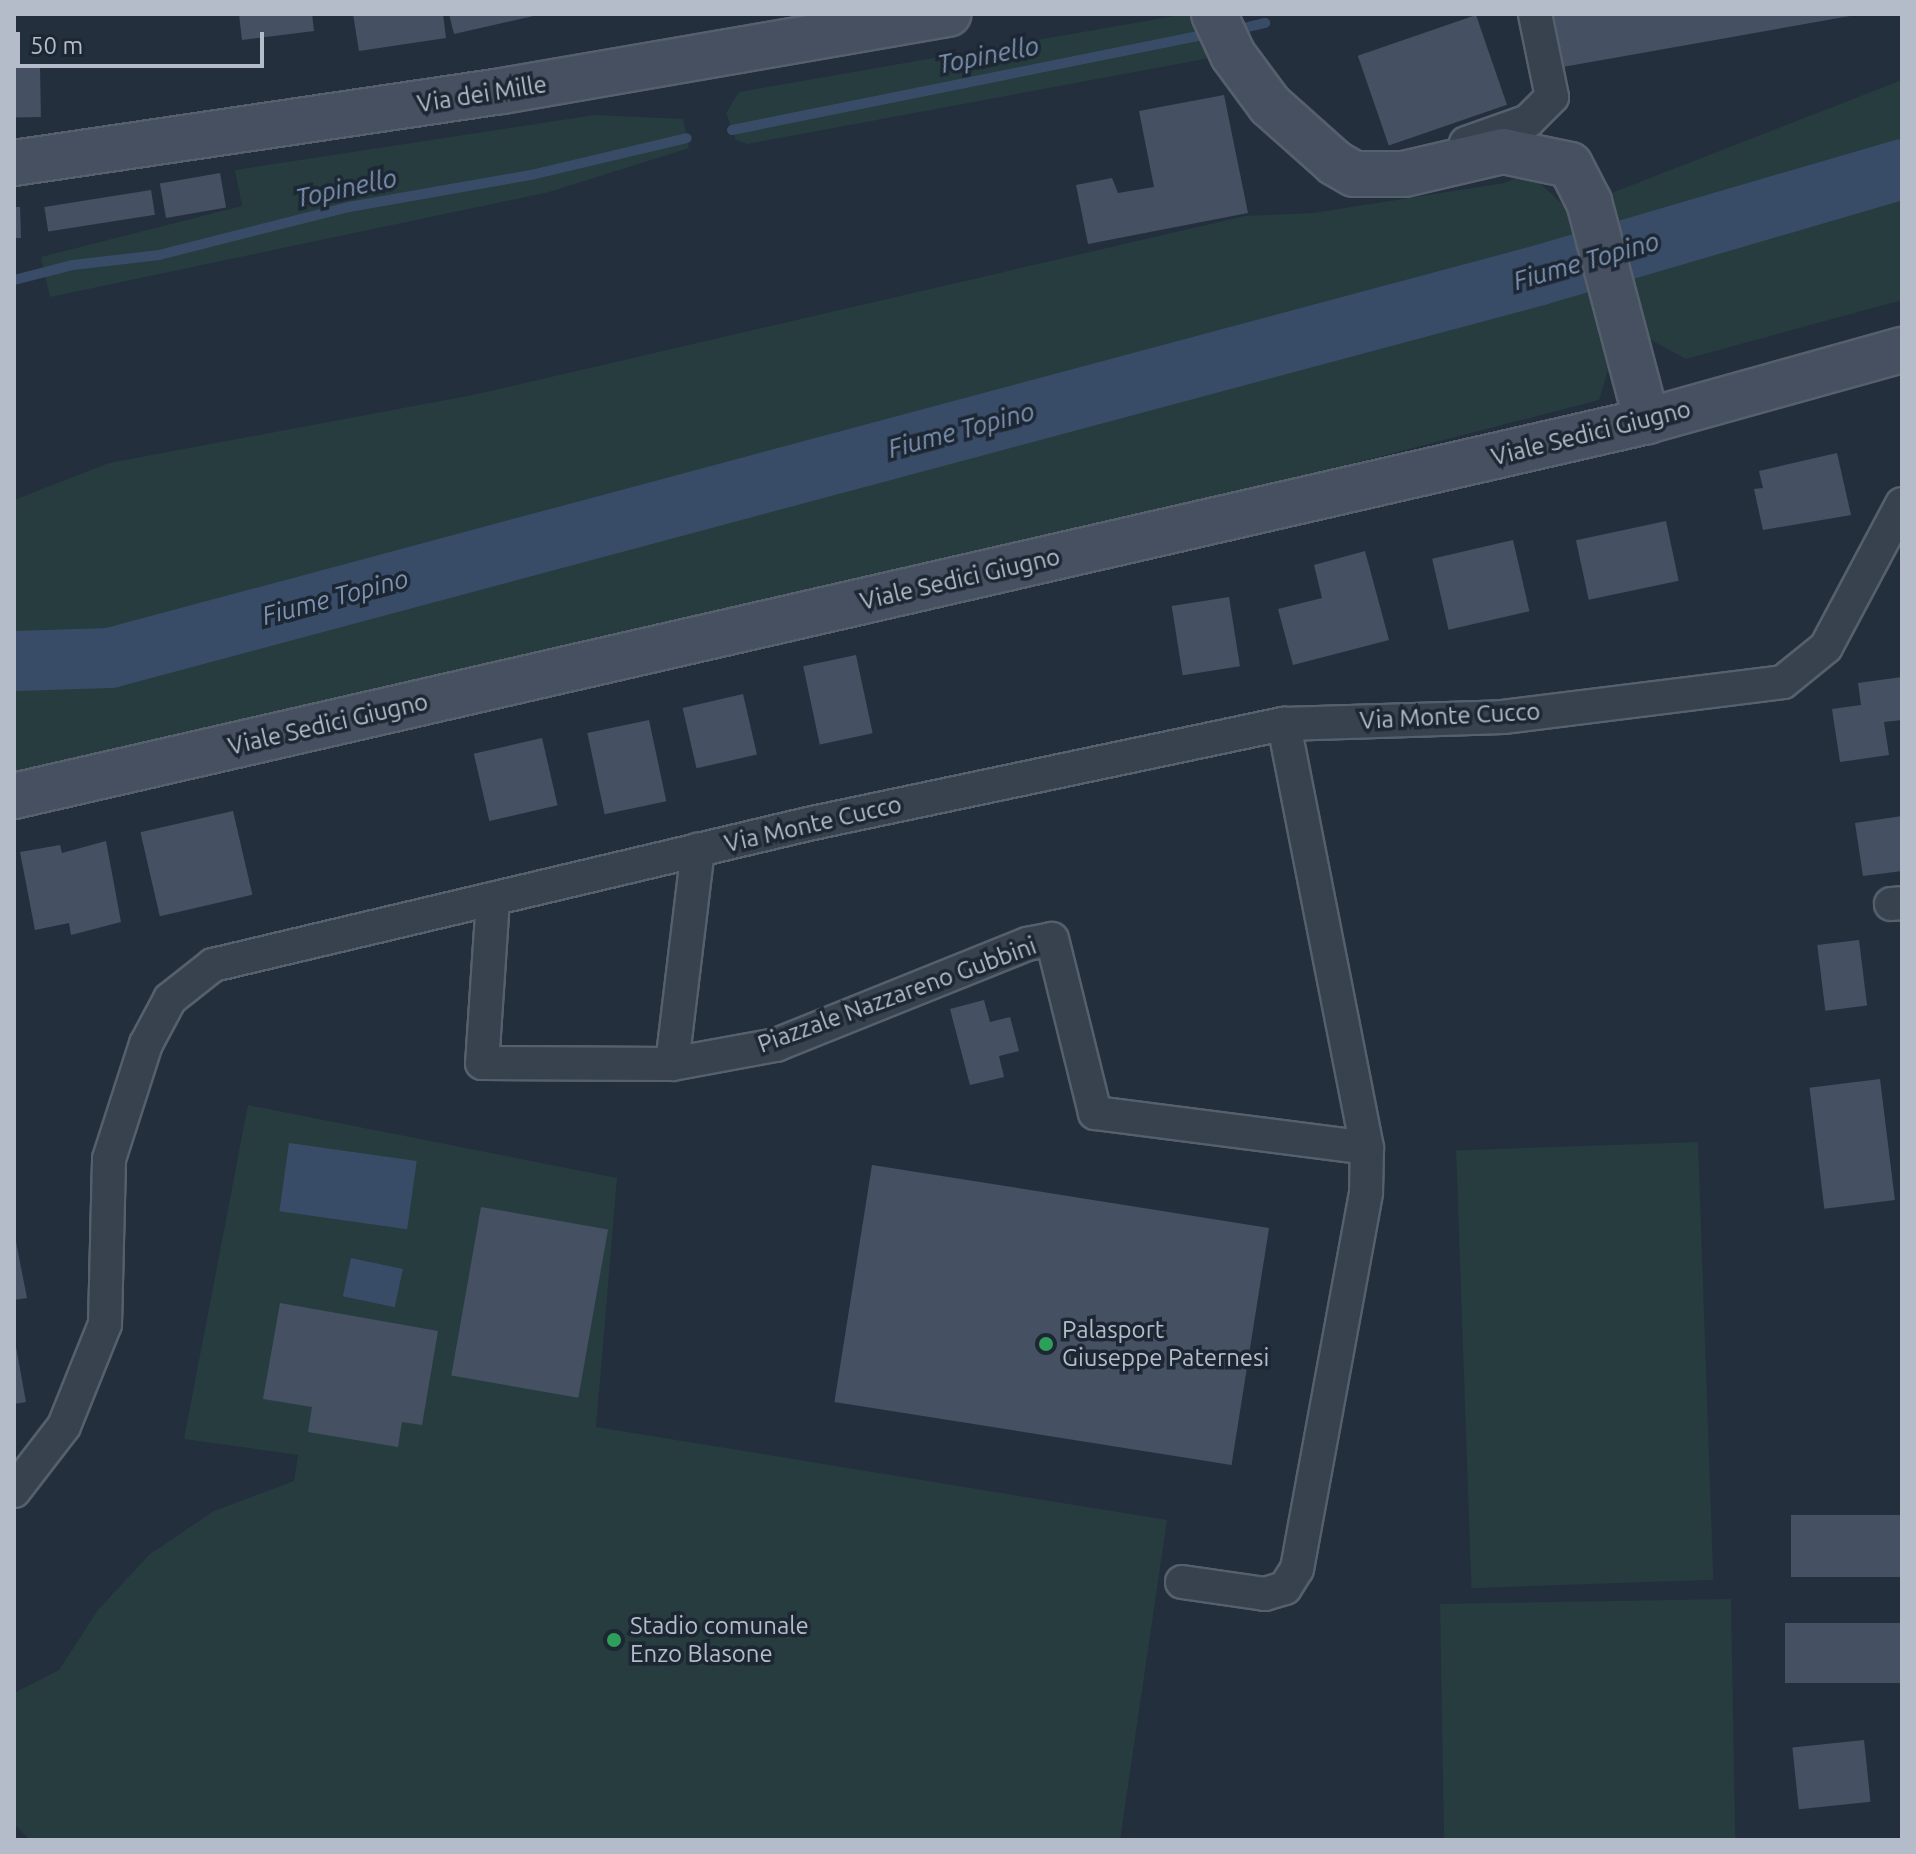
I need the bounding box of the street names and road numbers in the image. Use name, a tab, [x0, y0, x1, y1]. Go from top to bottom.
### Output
street label: Via dei Mille	[415, 70, 549, 118]
street label: Viale Sedici Giugno	[1488, 394, 1694, 472]
street label: Viale Sedici Giugno	[857, 542, 1063, 616]
street label: Viale Sedici Giugno	[225, 687, 431, 761]
street label: Via Monte Cucco	[1359, 697, 1541, 735]
street label: Via Monte Cucco	[722, 790, 904, 858]
street label: Piazzale Nazzareno Gubbini	[754, 931, 1040, 1059]

